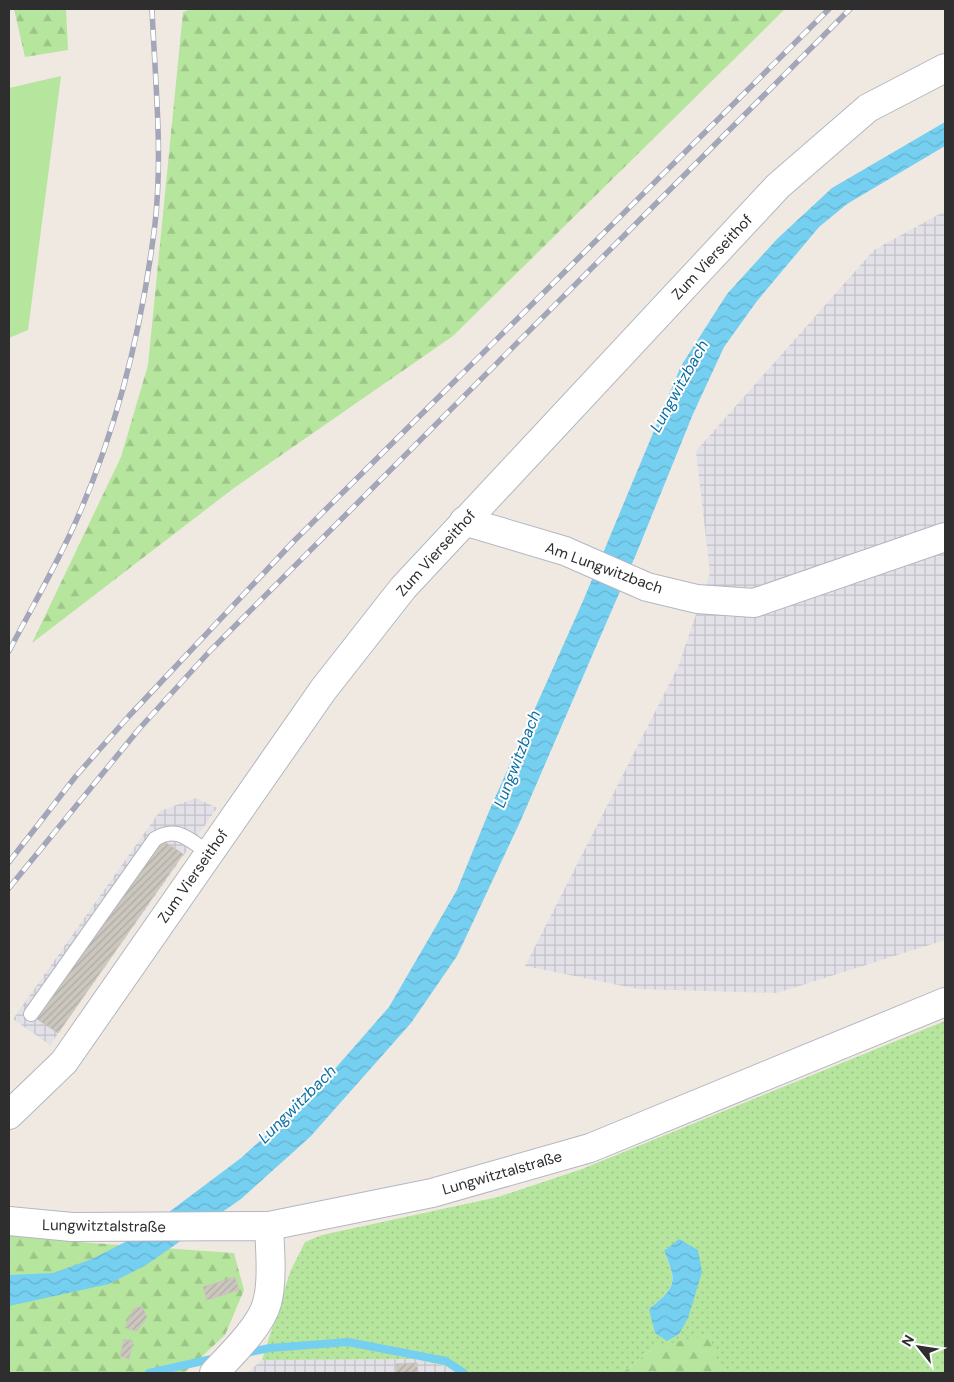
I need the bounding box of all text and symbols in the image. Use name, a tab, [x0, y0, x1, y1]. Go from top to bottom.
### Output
street label: Zum Vierseithof	[667, 210, 757, 304]
water label: Lungwitzbach	[645, 336, 713, 436]
street label: Zum Vierseithof	[392, 505, 480, 601]
street label: Am Lungwitzbach	[543, 538, 665, 598]
water label: Lungwitzbach	[489, 707, 545, 811]
street label: Zum Vierseithof	[153, 825, 233, 927]
water label: Lungwitzbach	[253, 1060, 341, 1148]
street label: Lungwitztalstraße	[440, 1146, 564, 1200]
street label: Lungwitztalstraße	[42, 1215, 166, 1237]
north arrow	[894, 1322, 944, 1372]
text: N	[897, 1332, 918, 1349]

